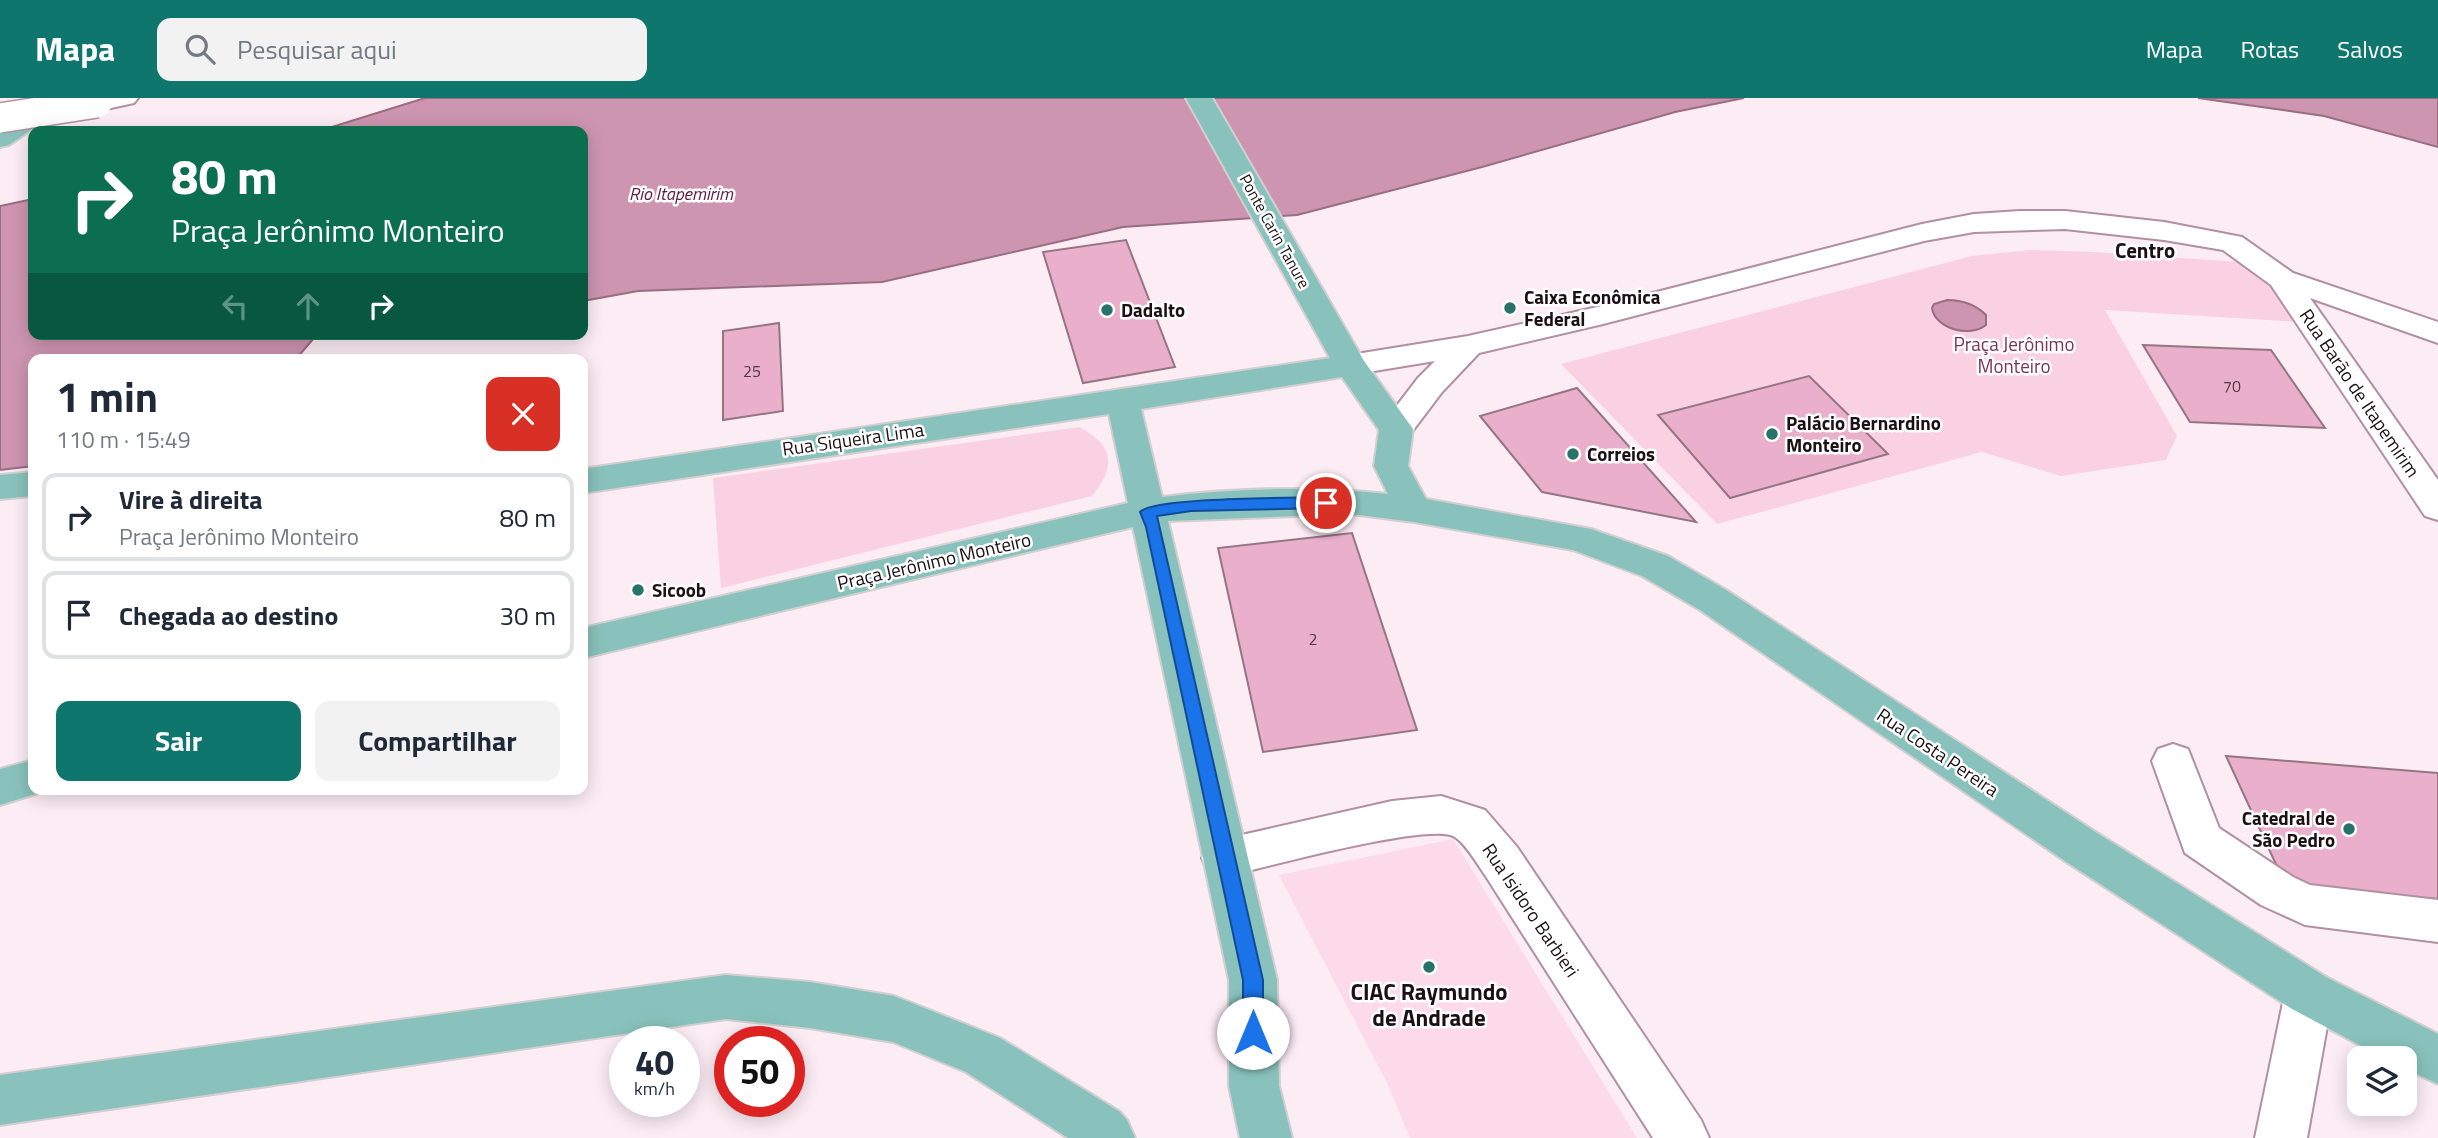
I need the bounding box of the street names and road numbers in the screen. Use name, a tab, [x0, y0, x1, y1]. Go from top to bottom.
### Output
street label: Ponte Carin Tanure	[1234, 170, 1316, 292]
street label: Rua Barão de Itapemirim	[2293, 303, 2428, 483]
street label: Rua Siqueira Lima	[780, 414, 926, 463]
street label: Praça Jerônimo Monteiro	[834, 524, 1034, 597]
street label: Rua Costa Pereira	[1871, 700, 2006, 804]
street label: Rua Isidoro Barbieri	[1476, 837, 1587, 983]

